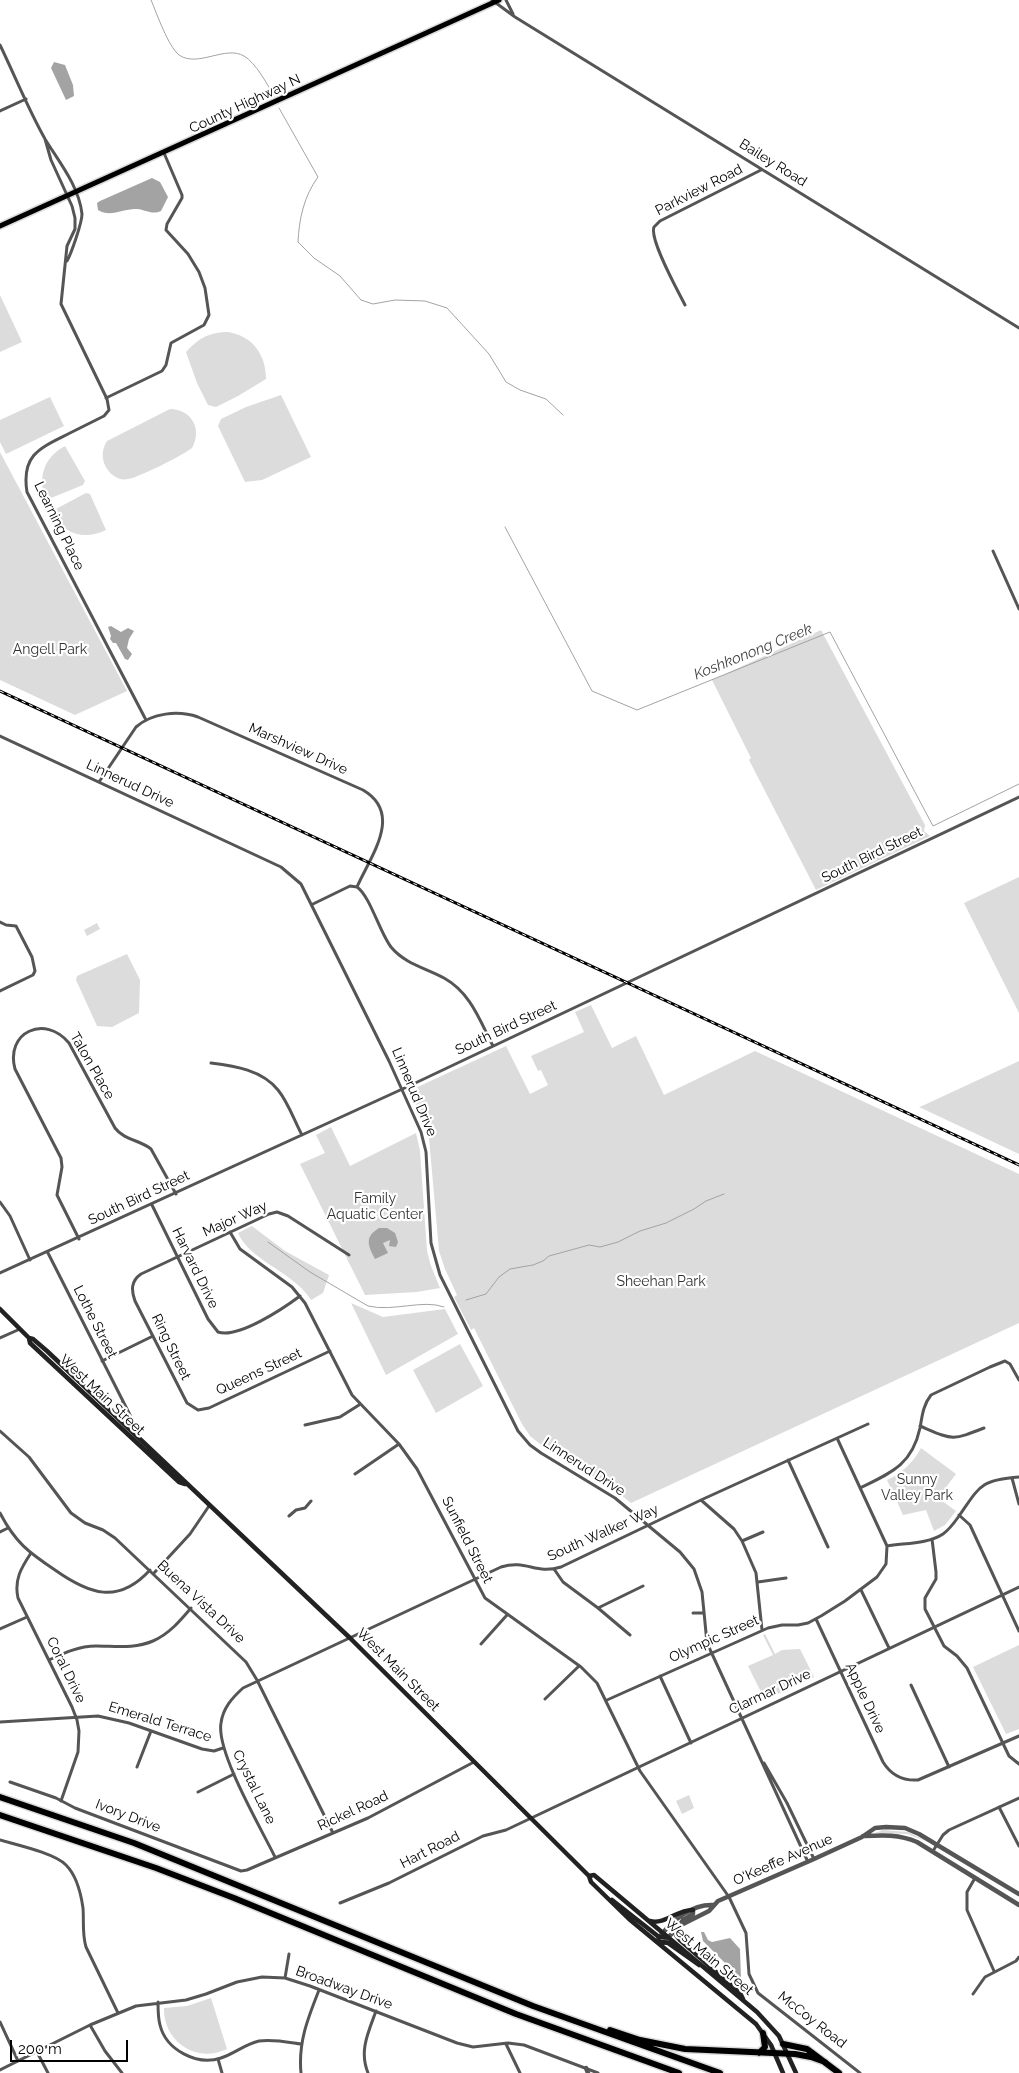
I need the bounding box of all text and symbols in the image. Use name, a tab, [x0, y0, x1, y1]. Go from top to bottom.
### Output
street label: County Highway N	[187, 71, 303, 137]
street label: Bailey Road	[736, 136, 810, 190]
street label: Parkview Road	[653, 161, 745, 219]
street label: Learning Place	[30, 479, 88, 573]
water label: Koshkonong Creek	[691, 620, 815, 684]
park label: Angell Park	[13, 642, 87, 658]
street label: Marshview Drive	[246, 720, 350, 778]
street label: Linnerud Drive	[84, 756, 176, 812]
street label: South Bird Street	[819, 823, 925, 887]
street label: South Bird Street	[453, 997, 559, 1059]
street label: Talon Place	[66, 1030, 118, 1102]
street label: Linnerud Drive	[388, 1045, 440, 1139]
street label: South Bird Street	[86, 1167, 192, 1229]
park label: Family Aquatic Center	[327, 1191, 423, 1224]
street label: Major Way	[200, 1197, 270, 1241]
street label: Harvard Drive	[168, 1225, 222, 1311]
park label: Sheehan Park	[616, 1274, 706, 1290]
street label: Lothe Street	[69, 1283, 121, 1361]
street label: Ring Street	[148, 1311, 194, 1383]
street label: Queens Street	[214, 1345, 304, 1399]
street label: West Main Street	[56, 1351, 148, 1439]
street label: Linnerud Drive	[540, 1434, 628, 1500]
park label: Sunny Valley Park	[881, 1472, 953, 1504]
street label: Sunfield Street	[438, 1494, 496, 1586]
street label: South Walker Way	[545, 1501, 661, 1565]
street label: Buena Vista Drive	[154, 1557, 248, 1647]
street label: Olympic Street	[667, 1612, 761, 1666]
street label: West Main Street	[353, 1625, 443, 1715]
street label: Coral Drive	[43, 1634, 89, 1706]
street label: Apple Drive	[841, 1660, 889, 1736]
street label: Clarmar Drive	[726, 1666, 814, 1718]
street label: Emerald Terrace	[107, 1698, 213, 1746]
street label: Crystal Lane	[229, 1747, 279, 1827]
street label: Rickel Road	[315, 1787, 391, 1835]
street label: Ivory Drive	[93, 1796, 163, 1836]
street label: Hart Road	[397, 1828, 463, 1872]
street label: O'Keeffe Avenue	[731, 1831, 835, 1889]
street label: West Main Street	[661, 1915, 757, 1999]
street label: Broadway Drive	[293, 1963, 395, 2013]
street label: McCoy Road	[774, 1988, 850, 2052]
scale bar	[12, 2030, 130, 2062]
text: 200 m	[18, 2040, 62, 2058]

